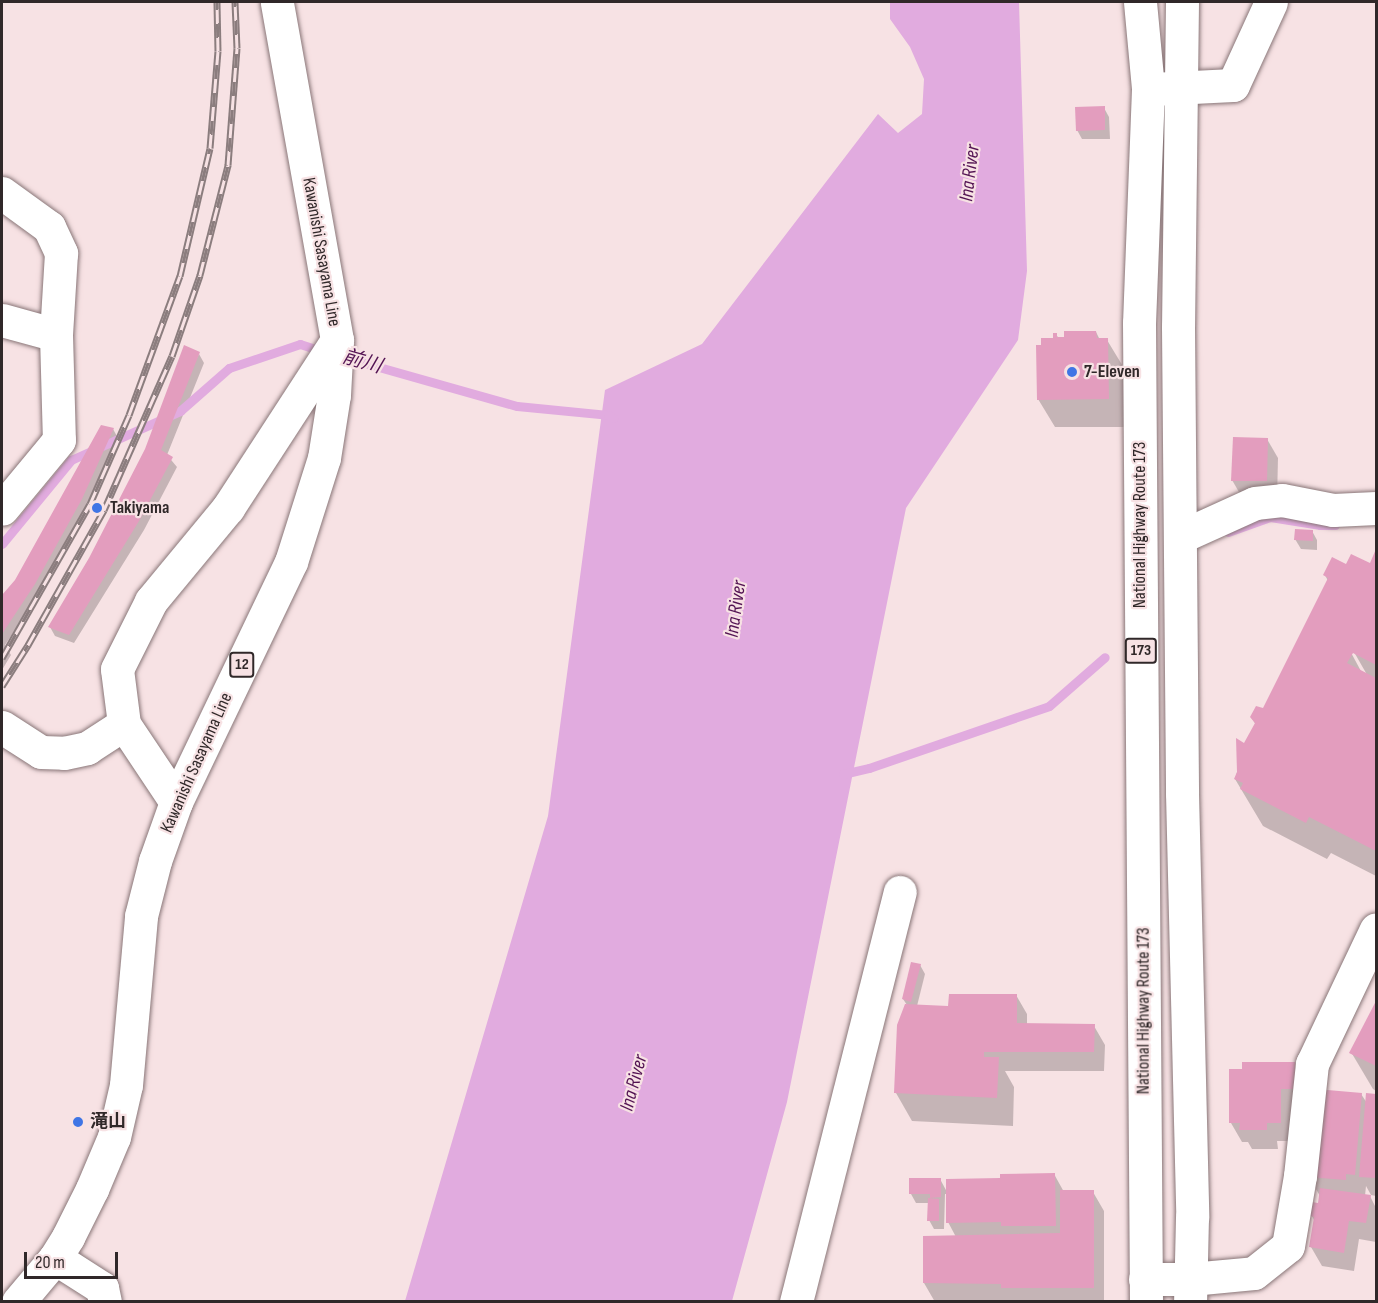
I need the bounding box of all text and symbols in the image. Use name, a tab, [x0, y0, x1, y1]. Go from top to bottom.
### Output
water label: Ina River	[955, 143, 985, 203]
street label: Kawanishi Sasayama Line	[297, 176, 345, 328]
water label: 前川	[339, 345, 385, 379]
place label: 7-Eleven	[1084, 361, 1140, 383]
marker: 7-Eleven	[1065, 365, 1079, 379]
street label: National Highway Route 173	[1129, 442, 1151, 608]
place label: Takiyama	[110, 497, 169, 519]
marker: Takiyama	[88, 499, 106, 517]
water label: Ina River	[720, 579, 752, 639]
road number: 173	[1124, 638, 1158, 664]
road number: 12	[228, 652, 256, 678]
street label: Kawanishi Sasayama Line	[156, 690, 238, 836]
street label: National Highway Route 173	[1133, 928, 1155, 1094]
water label: Ina River	[615, 1052, 653, 1114]
place label: 滝山	[90, 1111, 126, 1133]
marker: 滝山	[71, 1115, 85, 1129]
scale bar	[27, 1240, 122, 1278]
text: 20 m	[35, 1252, 65, 1273]

